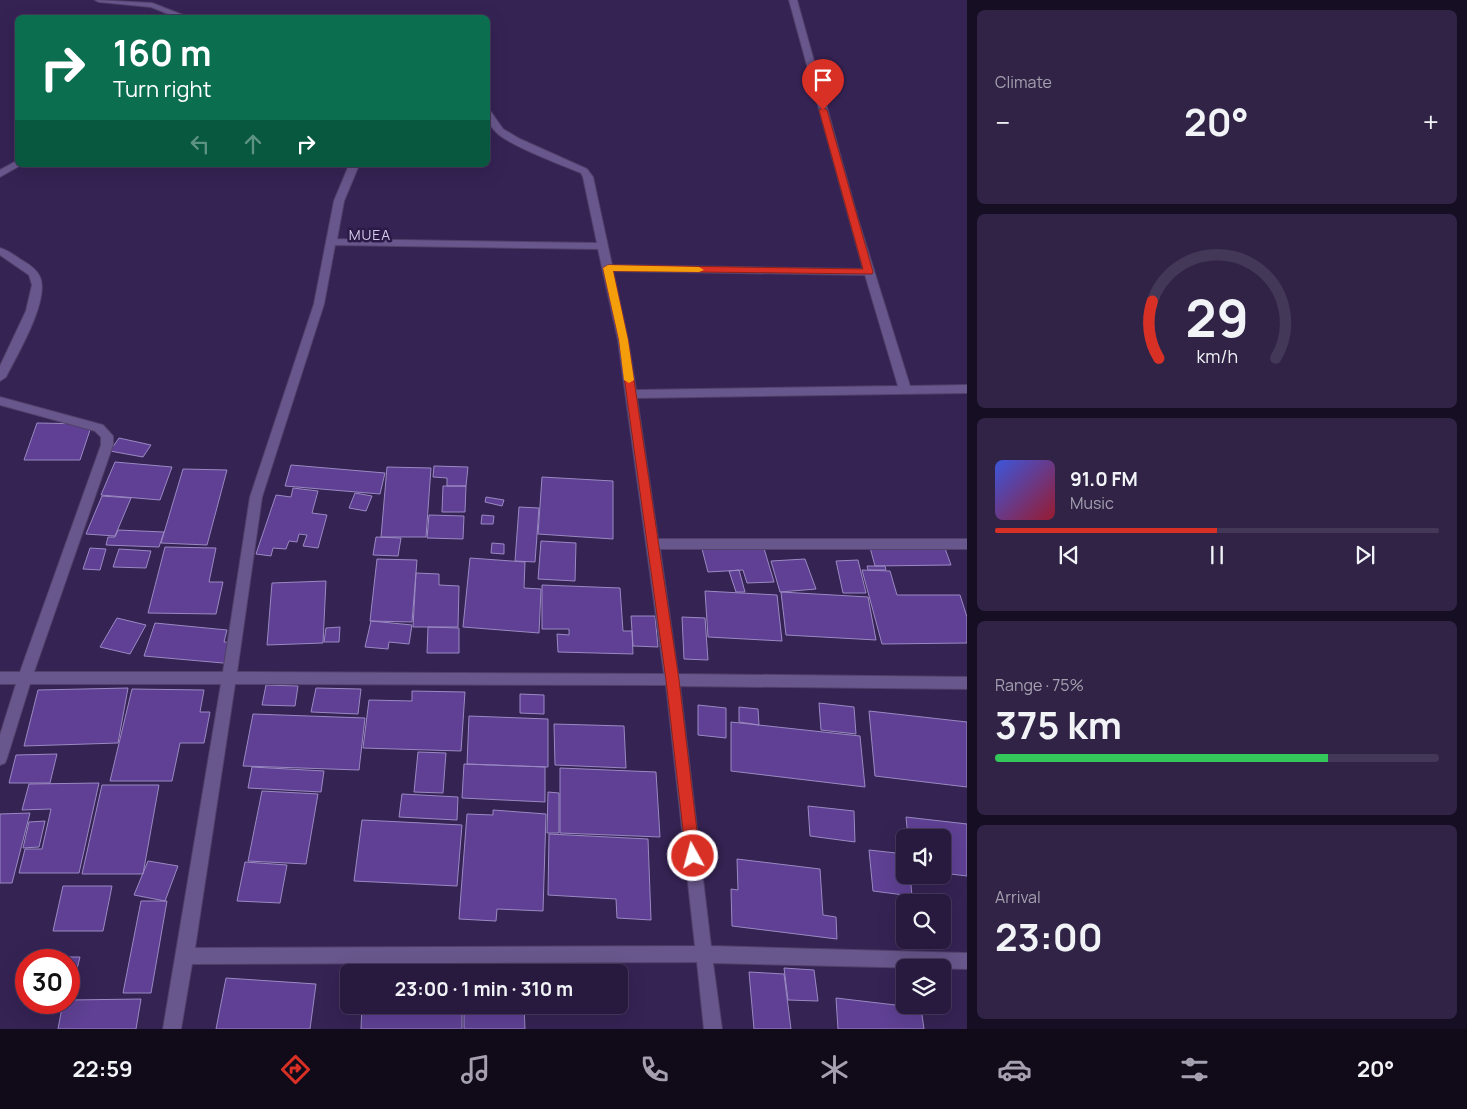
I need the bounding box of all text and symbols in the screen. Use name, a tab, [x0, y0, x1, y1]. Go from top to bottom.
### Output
text: 160 m	[113, 29, 212, 77]
icon: right	[30, 35, 95, 100]
pin	[802, 59, 844, 110]
icon: arrive	[809, 66, 837, 94]
text: Climate	[995, 71, 1052, 93]
text: Turn right	[113, 74, 211, 104]
text: 20°	[1184, 95, 1249, 147]
text: −	[995, 103, 1010, 141]
text: +	[1423, 103, 1439, 141]
icon: left	[186, 130, 214, 158]
icon: ahead	[239, 130, 267, 158]
icon: right	[292, 130, 320, 158]
district label: MUEA	[349, 225, 391, 244]
text: 29	[1185, 282, 1249, 353]
text: km/h	[1196, 344, 1238, 368]
text: 91.0 FM	[1070, 466, 1138, 492]
text: Music	[1070, 492, 1114, 514]
icon: previous	[1055, 541, 1083, 569]
icon: pause	[1203, 541, 1231, 569]
icon: next	[1351, 541, 1379, 569]
text: Range · 75%	[995, 674, 1084, 696]
text: 375 km	[995, 698, 1122, 750]
position arrow	[666, 829, 718, 881]
map controls	[896, 829, 951, 1014]
button: sound	[896, 829, 951, 884]
text: Arrival	[995, 886, 1041, 908]
button: search	[896, 894, 951, 949]
text: 23:00	[995, 910, 1103, 962]
speed limit sign: 30	[15, 949, 80, 1014]
button: layers	[896, 959, 951, 1014]
text: 23:00 · 1 min · 310 m	[395, 976, 573, 1002]
icon: directions	[278, 1052, 313, 1087]
icon: music	[458, 1052, 493, 1087]
icon: phone	[637, 1052, 672, 1087]
icon: climate	[817, 1052, 852, 1087]
icon: car	[997, 1052, 1032, 1087]
icon: filters	[1177, 1052, 1212, 1087]
text: 22:59	[72, 1054, 133, 1084]
text: 20°	[1357, 1054, 1394, 1084]

